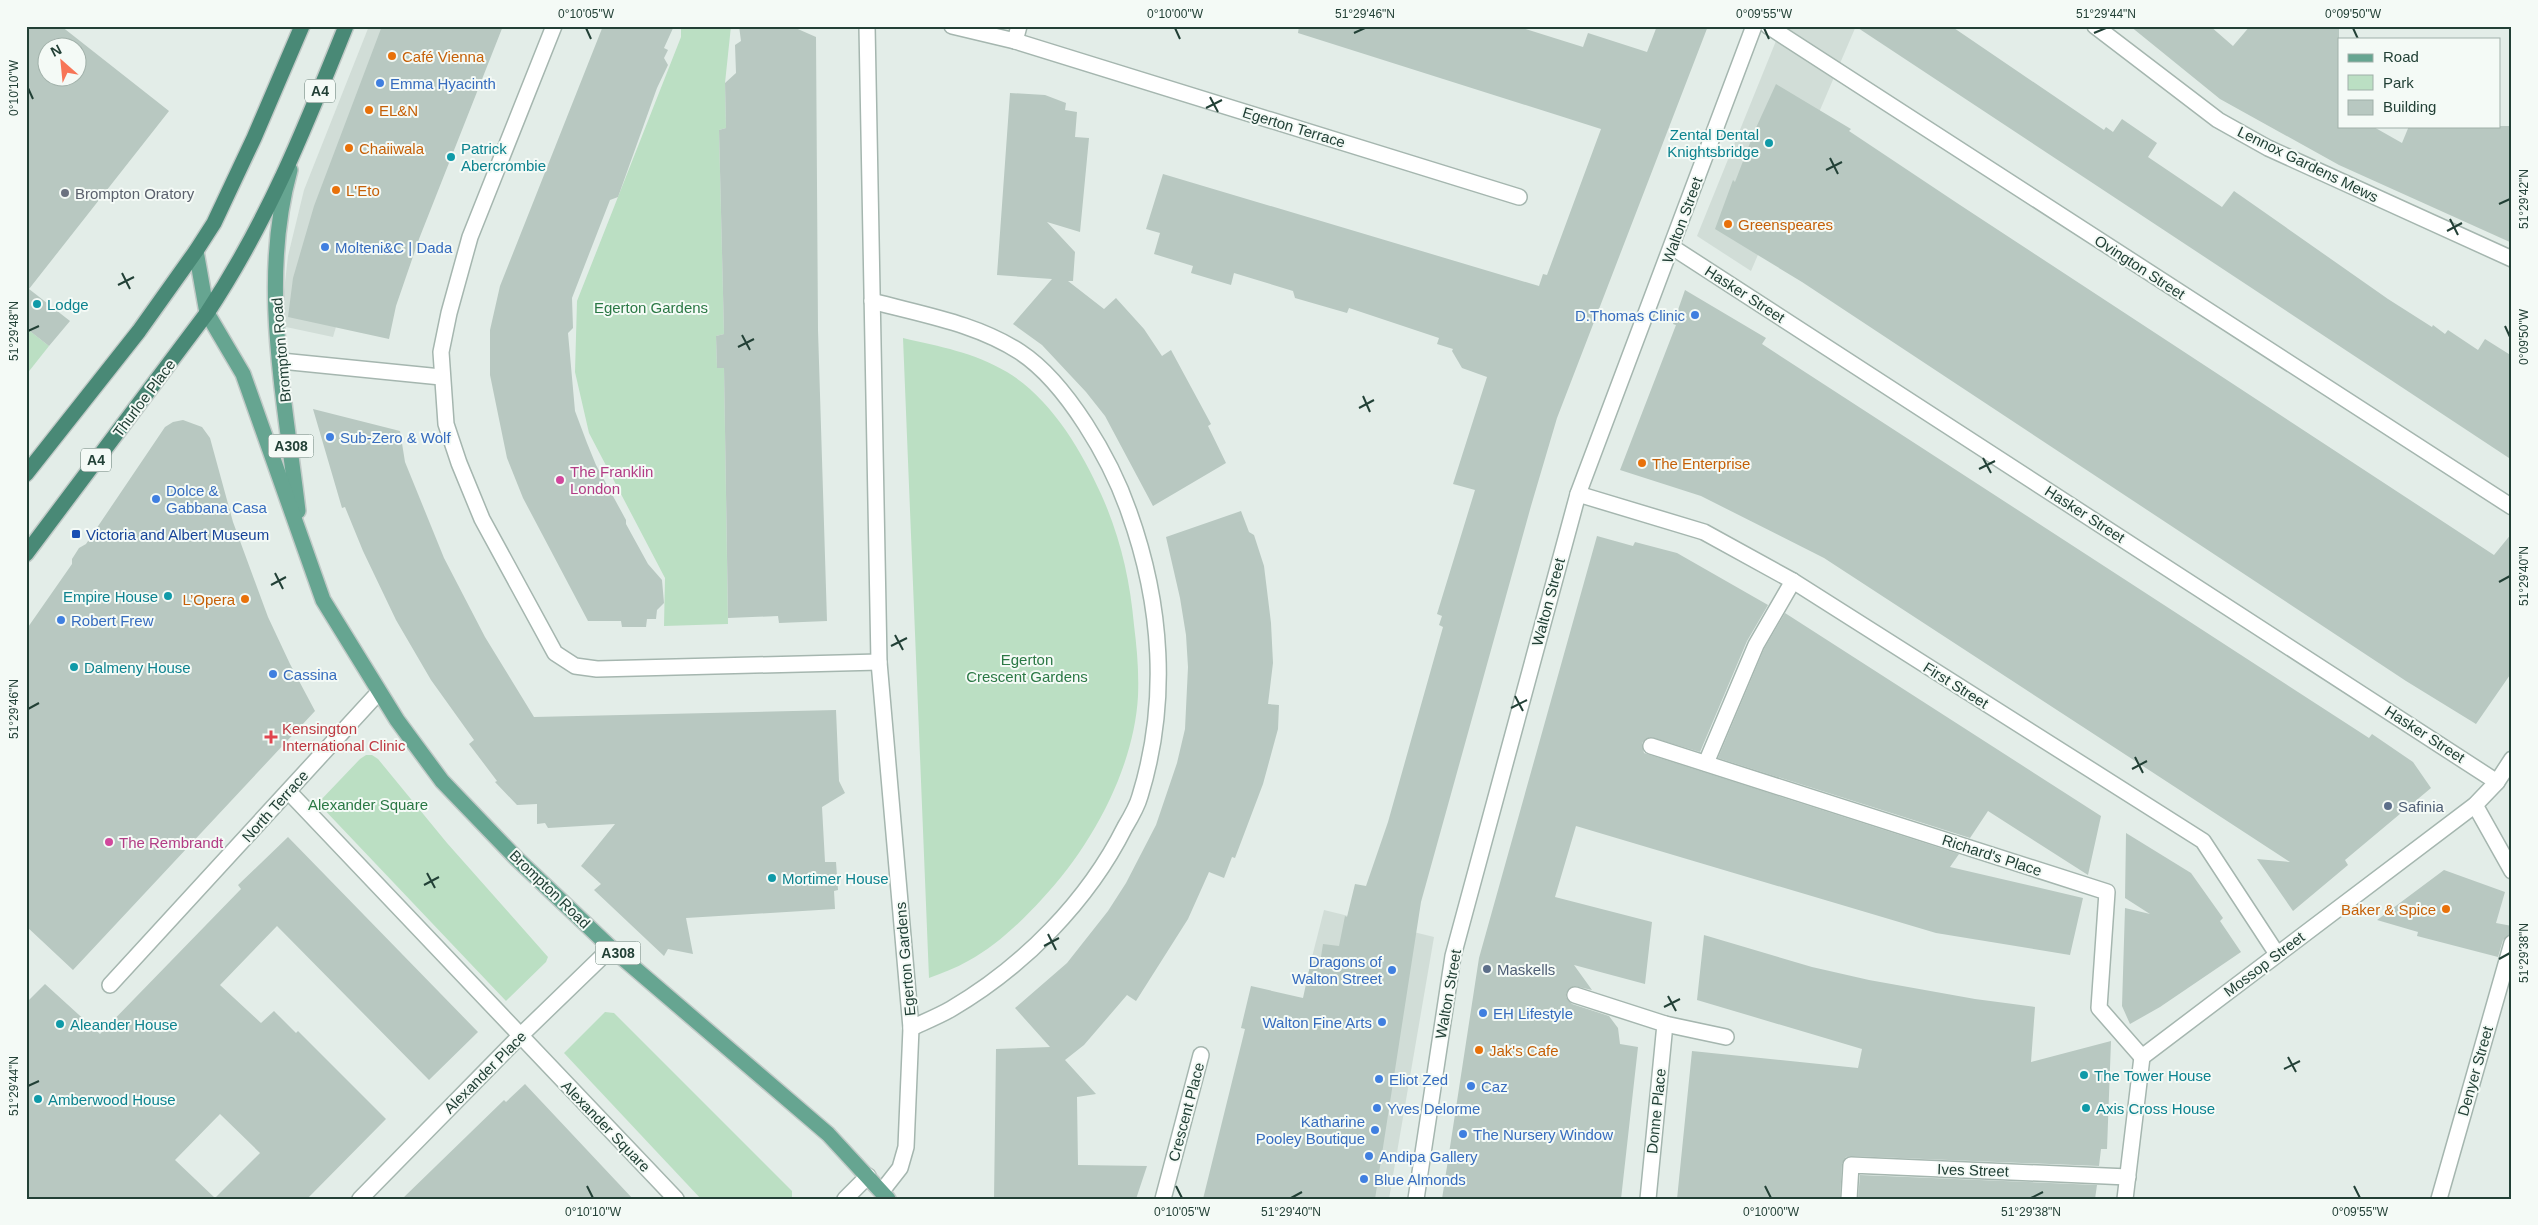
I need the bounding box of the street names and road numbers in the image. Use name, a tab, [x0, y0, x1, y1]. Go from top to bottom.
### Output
road number: A4	[305, 80, 335, 102]
street label: Egerton Terrace	[1241, 103, 1347, 151]
street label: Lennox Gardens Mews	[2235, 123, 2381, 205]
street label: Walton Street	[1659, 174, 1706, 265]
street label: Ovington Street	[2092, 231, 2189, 303]
street label: Hasker Street	[1702, 262, 1789, 327]
street label: Brompton Road	[268, 297, 294, 403]
street label: Thurloe Place	[109, 356, 179, 440]
road number: A308	[268, 434, 314, 458]
road number: A4	[81, 448, 111, 472]
street label: Hasker Street	[2042, 482, 2129, 547]
street label: Walton Street	[1528, 555, 1568, 648]
street label: First Street	[1920, 658, 1992, 712]
street label: Hasker Street	[2382, 702, 2469, 767]
street label: North Terrace	[238, 767, 312, 845]
street label: Richard's Place	[1940, 831, 2044, 879]
street label: Brompton Road	[506, 846, 594, 932]
street label: Egerton Gardens	[892, 901, 918, 1017]
street label: Mossop Street	[2220, 928, 2308, 1000]
road number: A308	[596, 941, 640, 964]
street label: Walton Street	[1432, 947, 1464, 1040]
street label: Denyer Street	[2454, 1023, 2496, 1118]
street label: Alexander Place	[440, 1027, 530, 1117]
street label: Crescent Place	[1165, 1061, 1207, 1163]
street label: Donne Place	[1643, 1067, 1669, 1155]
street label: Alexander Square	[558, 1077, 654, 1175]
street label: Ives Street	[1937, 1160, 2010, 1180]

